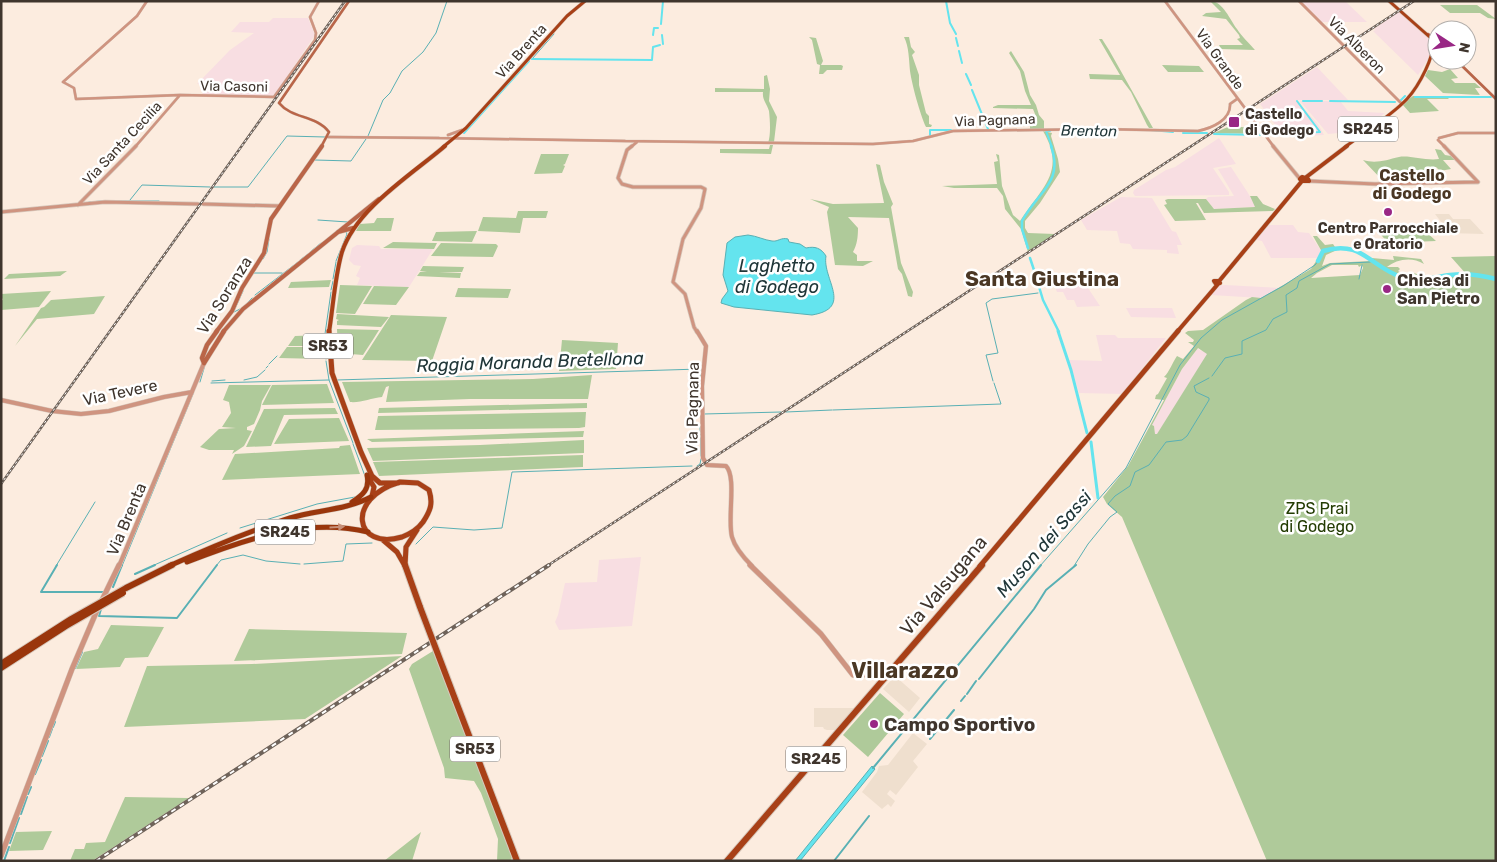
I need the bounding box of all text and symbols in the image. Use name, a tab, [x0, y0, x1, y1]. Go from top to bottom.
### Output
street label: Via Alberon	[1324, 13, 1389, 78]
north arrow	[1427, 20, 1477, 70]
street label: Via Brenta	[492, 21, 550, 82]
street label: Via Grande	[1192, 26, 1247, 93]
text: N	[1455, 41, 1474, 54]
street label: Via Casoni	[200, 77, 268, 96]
street label: Via Santa Cecilia	[79, 98, 165, 189]
place label: Castello di Godego	[1245, 106, 1314, 139]
street label: Via Pagnana	[954, 111, 1036, 130]
marker: Castello di Godego	[1227, 115, 1241, 129]
road number: SR245	[1338, 116, 1398, 142]
water label: Brenton	[1061, 122, 1117, 140]
district label: Castello di Godego	[1373, 166, 1452, 203]
marker: Centro Parrocchiale e Oratorio	[1382, 206, 1394, 218]
place label: Centro Parrocchiale e Oratorio	[1318, 220, 1458, 253]
street label: Via Soranza	[193, 253, 256, 337]
water label: Laghetto di Godego	[735, 255, 819, 298]
district label: Santa Giustina	[965, 266, 1119, 291]
place label: Chiesa di San Pietro	[1397, 271, 1480, 308]
marker: Chiesa di San Pietro	[1381, 283, 1393, 295]
road number: SR53	[303, 334, 353, 358]
water label: Roggia Moranda Bretellona	[416, 347, 645, 377]
street label: Via Pagnana	[682, 362, 703, 454]
street label: Via Tevere	[81, 375, 159, 410]
street label: Via Brenta	[103, 480, 150, 558]
water label: Muson dei Sassi	[992, 486, 1097, 602]
park label: ZPS Prai di Godego	[1280, 499, 1354, 536]
road number: SR245	[255, 520, 315, 544]
one-way arrow	[330, 523, 346, 531]
street label: Via Valsugana	[895, 531, 992, 640]
district label: Villarazzo	[851, 657, 959, 684]
place label: Campo Sportivo	[884, 713, 1035, 736]
marker: Campo Sportivo	[868, 718, 880, 730]
road number: SR53	[450, 736, 500, 762]
road number: SR245	[786, 746, 846, 772]

